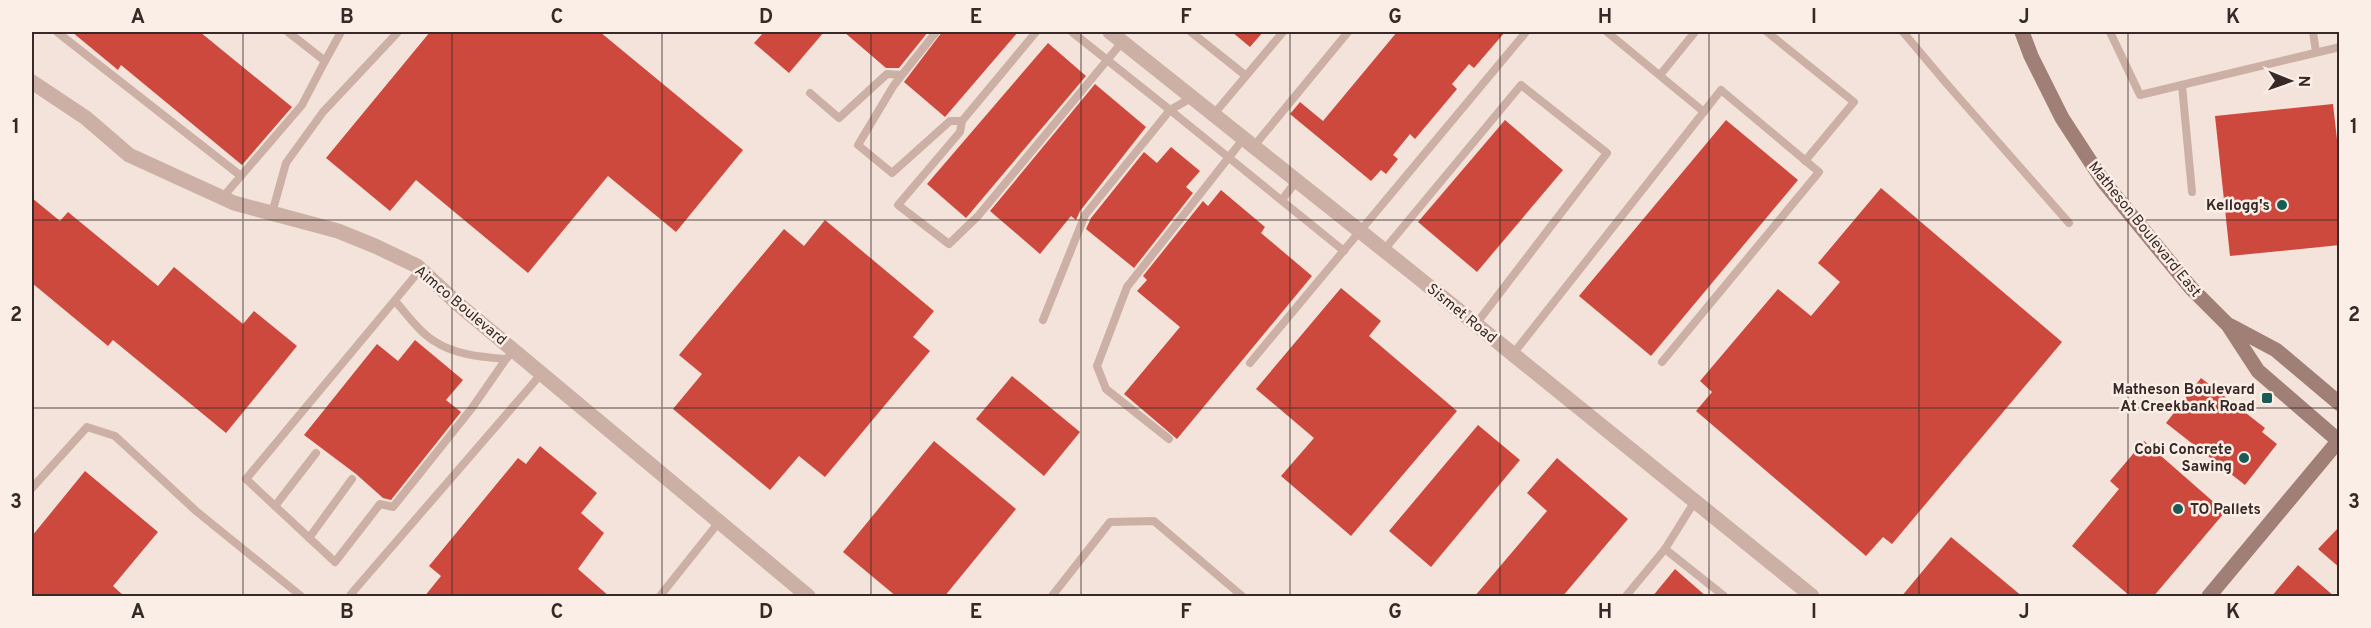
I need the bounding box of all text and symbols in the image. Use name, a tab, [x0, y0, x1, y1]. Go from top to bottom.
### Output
text: A	[131, 5, 145, 31]
text: B	[340, 5, 354, 31]
text: C	[551, 5, 563, 31]
text: D	[759, 5, 773, 31]
text: E	[970, 5, 982, 31]
text: F	[1180, 5, 1192, 31]
text: G	[1388, 5, 1402, 31]
text: H	[1598, 5, 1612, 31]
text: I	[1811, 5, 1817, 31]
text: J	[2018, 5, 2030, 31]
text: K	[2226, 5, 2240, 31]
north arrow	[2260, 51, 2320, 111]
text: N	[2293, 75, 2313, 87]
text: 1	[12, 115, 20, 141]
text: 1	[2350, 115, 2358, 141]
street label: Matheson Boulevard East	[2083, 158, 2204, 302]
place label: Kellogg's	[2206, 197, 2270, 216]
marker: Kellogg's	[2275, 198, 2289, 212]
street label: Aimco Boulevard	[410, 262, 510, 350]
street label: Sismet Road	[1422, 280, 1500, 348]
text: 2	[10, 303, 22, 329]
text: 2	[2348, 303, 2360, 329]
place label: Matheson Boulevard At Creekbank Road	[2112, 381, 2255, 417]
marker: Matheson Boulevard At Creekbank Road	[2260, 391, 2274, 405]
place label: Cobi Concrete Sawing	[2134, 441, 2232, 477]
marker: Cobi Concrete Sawing	[2237, 451, 2251, 465]
text: 3	[10, 490, 22, 516]
text: 3	[2348, 490, 2360, 516]
place label: TO Pallets	[2190, 501, 2261, 520]
marker: TO Pallets	[2171, 502, 2185, 516]
text: A	[131, 600, 145, 626]
text: B	[340, 600, 354, 626]
text: C	[551, 600, 563, 626]
text: D	[759, 600, 773, 626]
text: E	[970, 600, 982, 626]
text: F	[1180, 600, 1192, 626]
text: G	[1388, 600, 1402, 626]
text: H	[1598, 600, 1612, 626]
text: I	[1811, 600, 1817, 626]
text: J	[2018, 600, 2030, 626]
text: K	[2226, 600, 2240, 626]

